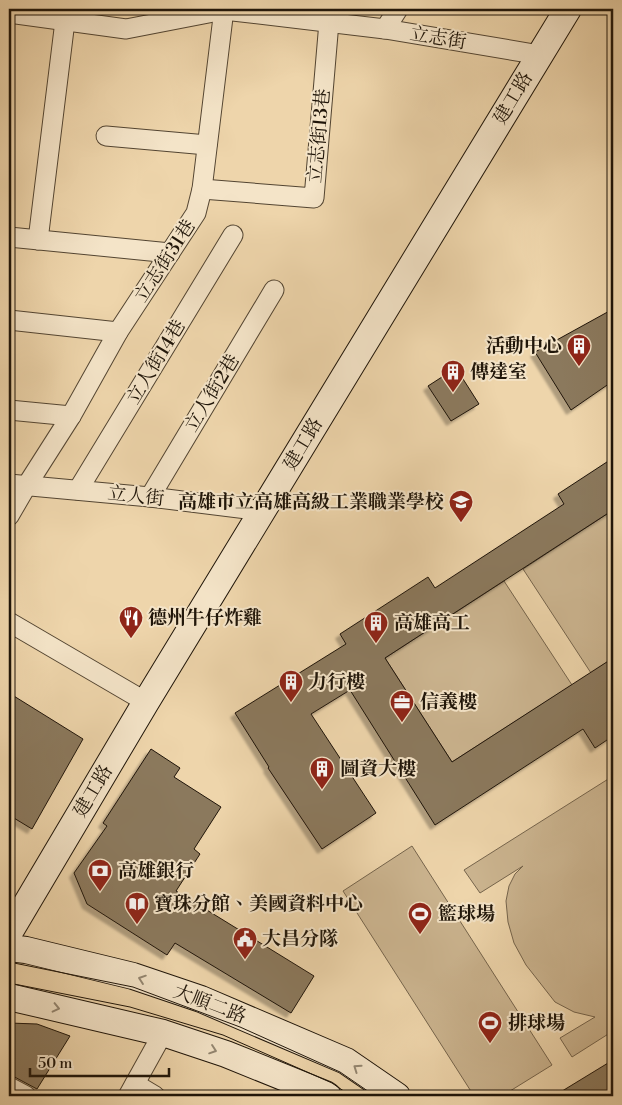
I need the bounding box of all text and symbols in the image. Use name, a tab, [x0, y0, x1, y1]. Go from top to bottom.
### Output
street label: 立志街	[408, 22, 468, 54]
street label: 建工路	[488, 67, 538, 129]
street label: 立志街13巷	[303, 88, 335, 184]
street label: 立志街31巷	[129, 215, 201, 307]
street label: 立人街14巷	[121, 315, 191, 409]
building icon: 活動中心	[566, 333, 592, 367]
place label: 活動中心	[486, 334, 562, 358]
street label: 立人街2巷	[179, 350, 245, 436]
building icon: 傳達室	[440, 359, 466, 393]
place label: 傳達室	[470, 360, 527, 384]
street label: 建工路	[278, 413, 328, 475]
street label: 立人街	[106, 481, 166, 511]
school or university icon: 高雄市立高雄高級工業職業學校	[448, 489, 474, 523]
place label: 高雄市立高雄高級工業職業學校	[178, 490, 444, 514]
restaurant icon: 德州牛仔炸雞	[118, 605, 144, 639]
place label: 德州牛仔炸雞	[148, 606, 262, 630]
building icon: 高雄高工	[363, 610, 389, 644]
place label: 高雄高工	[394, 611, 470, 635]
building icon: 力行樓	[278, 669, 304, 703]
place label: 力行樓	[308, 670, 365, 694]
office icon: 信義樓	[389, 689, 415, 723]
place label: 信義樓	[420, 690, 477, 714]
building icon: 圖資大樓	[309, 756, 335, 790]
place label: 圖資大樓	[340, 757, 416, 781]
street label: 建工路	[68, 760, 118, 822]
bank icon: 高雄銀行	[87, 858, 113, 892]
place label: 高雄銀行	[118, 859, 194, 883]
library icon: 寶珠分館、美國資料中心	[124, 891, 150, 925]
place label: 寶珠分館、美國資料中心	[154, 892, 363, 916]
sports icon: 籃球場	[407, 901, 433, 935]
place label: 籃球場	[438, 902, 495, 926]
public building icon: 大昌分隊	[232, 926, 258, 960]
place label: 大昌分隊	[262, 927, 338, 951]
one-way arrow	[139, 975, 147, 985]
street label: 大順二路	[170, 979, 250, 1029]
one-way arrow	[52, 1002, 61, 1013]
sports icon: 排球場	[477, 1010, 503, 1044]
place label: 排球場	[508, 1011, 565, 1035]
one-way arrow	[208, 1044, 217, 1054]
scale bar	[30, 1045, 169, 1077]
text: 50 m	[38, 1054, 72, 1073]
one-way arrow	[353, 1065, 363, 1074]

